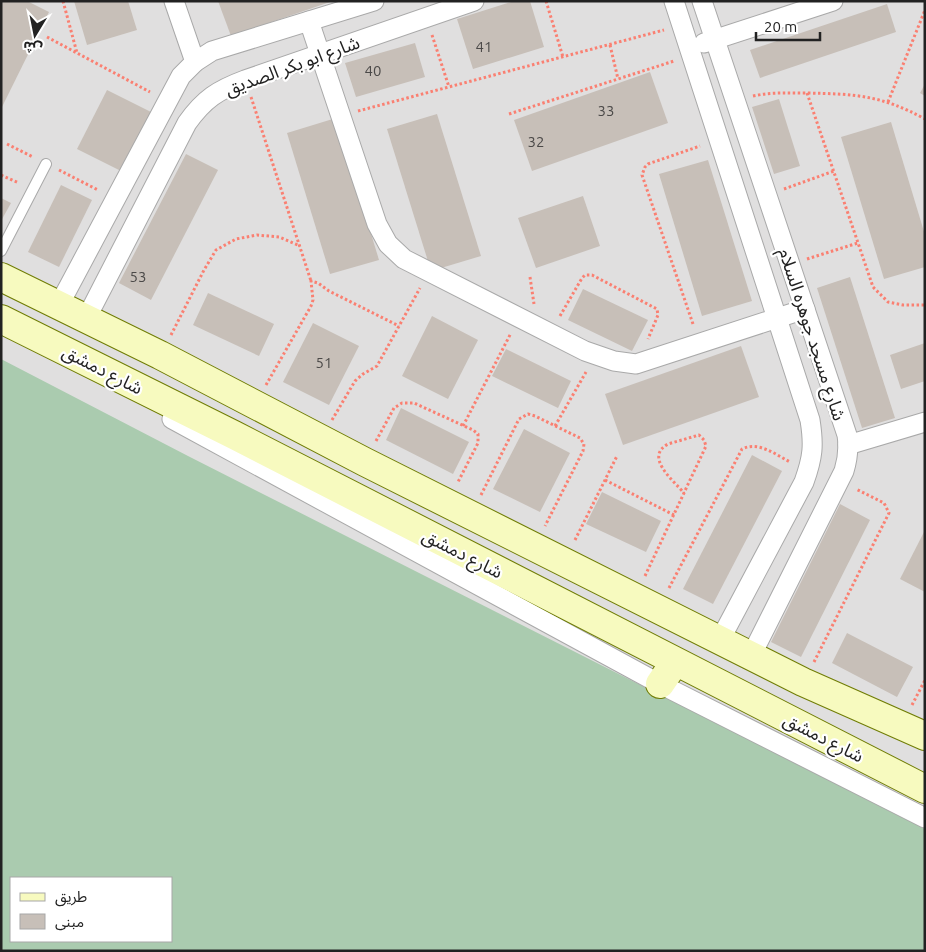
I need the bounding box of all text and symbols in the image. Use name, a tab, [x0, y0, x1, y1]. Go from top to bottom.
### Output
north arrow	[10, 10, 60, 60]
scale bar	[756, 10, 820, 42]
text: 20 m	[764, 18, 797, 35]
street label: شارع ابو بكر الصديق	[222, 31, 364, 103]
text: ش	[22, 38, 44, 57]
house number: 41	[476, 38, 492, 55]
house number: 40	[365, 62, 381, 79]
house number: 33	[598, 102, 614, 119]
house number: 32	[528, 133, 544, 150]
street label: شارع مسجد جوهره السلام	[771, 245, 850, 424]
house number: 53	[130, 268, 146, 285]
street label: شارع دمشق	[57, 340, 146, 402]
house number: 51	[316, 354, 332, 371]
street label: شارع دمشق	[417, 524, 506, 586]
street label: شارع دمشق	[778, 708, 867, 770]
legend	[10, 877, 172, 942]
text: طريق	[55, 888, 87, 907]
text: مبنى	[55, 913, 84, 931]

